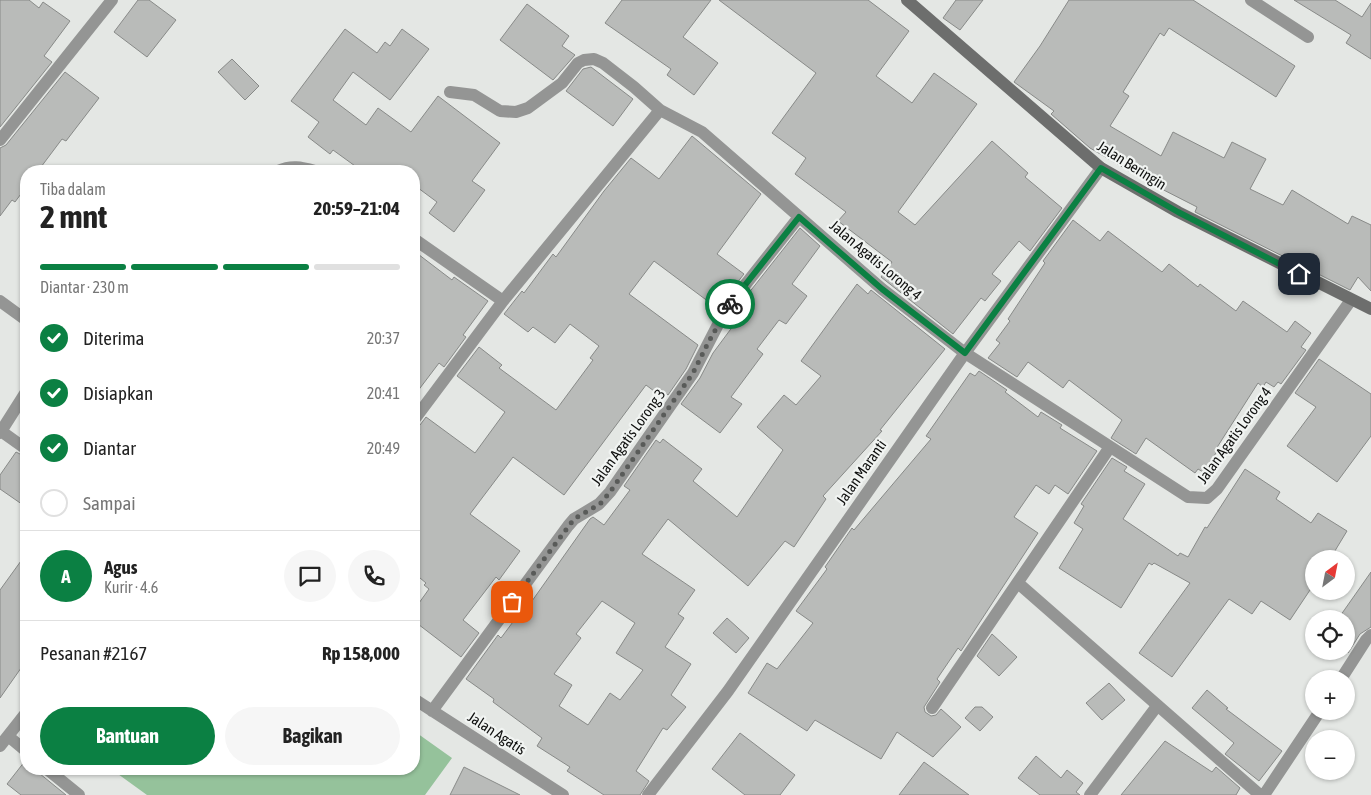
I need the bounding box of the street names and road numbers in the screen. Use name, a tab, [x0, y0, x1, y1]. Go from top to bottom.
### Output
street label: Jalan Beringin	[1094, 137, 1170, 193]
street label: Jalan Agatis Lorong 4	[827, 217, 925, 303]
street label: Jalan Agatis Lorong 4	[1193, 384, 1275, 486]
street label: Jalan Agatis Lorong 3	[587, 386, 669, 488]
street label: Jalan Maranti	[832, 436, 890, 508]
street label: Jalan Agatis	[465, 708, 529, 758]

